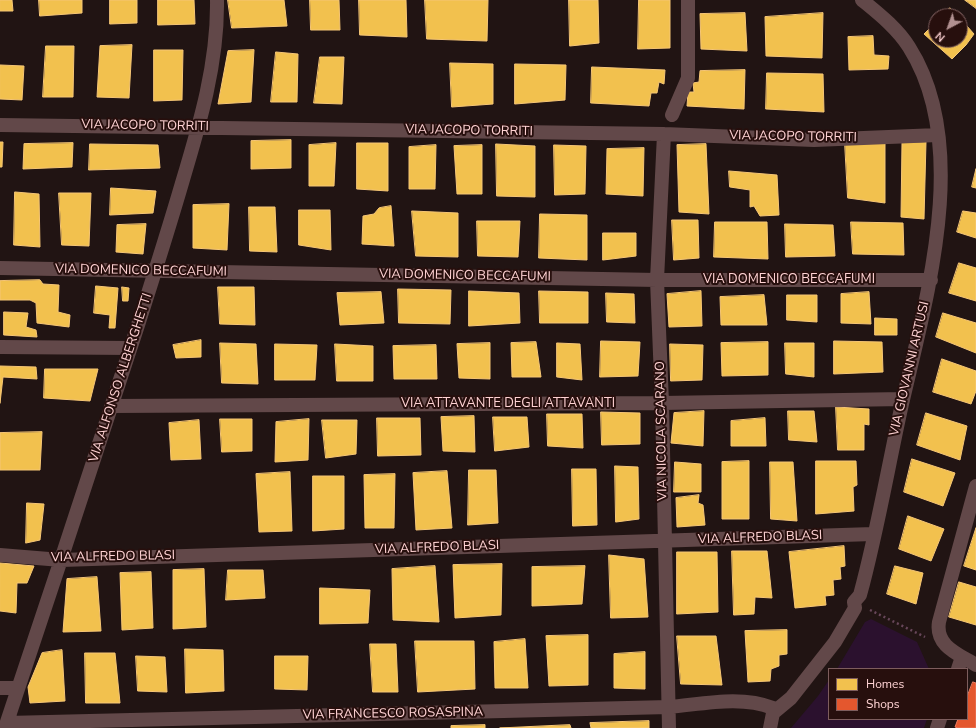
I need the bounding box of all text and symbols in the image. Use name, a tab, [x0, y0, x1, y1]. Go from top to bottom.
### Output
north arrow	[928, 8, 968, 48]
text: N	[932, 28, 948, 45]
street label: VIA JACOPO TORRITI	[81, 117, 209, 135]
street label: VIA JACOPO TORRITI	[405, 122, 533, 140]
street label: VIA JACOPO TORRITI	[729, 128, 857, 146]
street label: VIA DOMENICO BECCAFUMI	[55, 262, 227, 280]
street label: VIA DOMENICO BECCAFUMI	[379, 267, 551, 285]
street label: VIA DOMENICO BECCAFUMI	[703, 272, 875, 288]
street label: VIA ALFONSO ALBERGHETTI	[86, 291, 156, 465]
street label: VIA GIOVANNI ARTUSI	[887, 300, 933, 438]
street label: VIA NICOLA SCARANO	[653, 361, 671, 501]
street label: VIA ATTAVANTE DEGLI ATTAVANTI	[401, 396, 615, 412]
street label: VIA ALFREDO BLASI	[698, 528, 822, 548]
street label: VIA ALFREDO BLASI	[375, 538, 499, 558]
street label: VIA ALFREDO BLASI	[51, 548, 175, 566]
legend	[828, 668, 968, 720]
text: Homes	[866, 676, 904, 692]
text: Shops	[866, 696, 900, 712]
street label: VIA FRANCESCO ROSASPINA	[303, 705, 483, 723]

